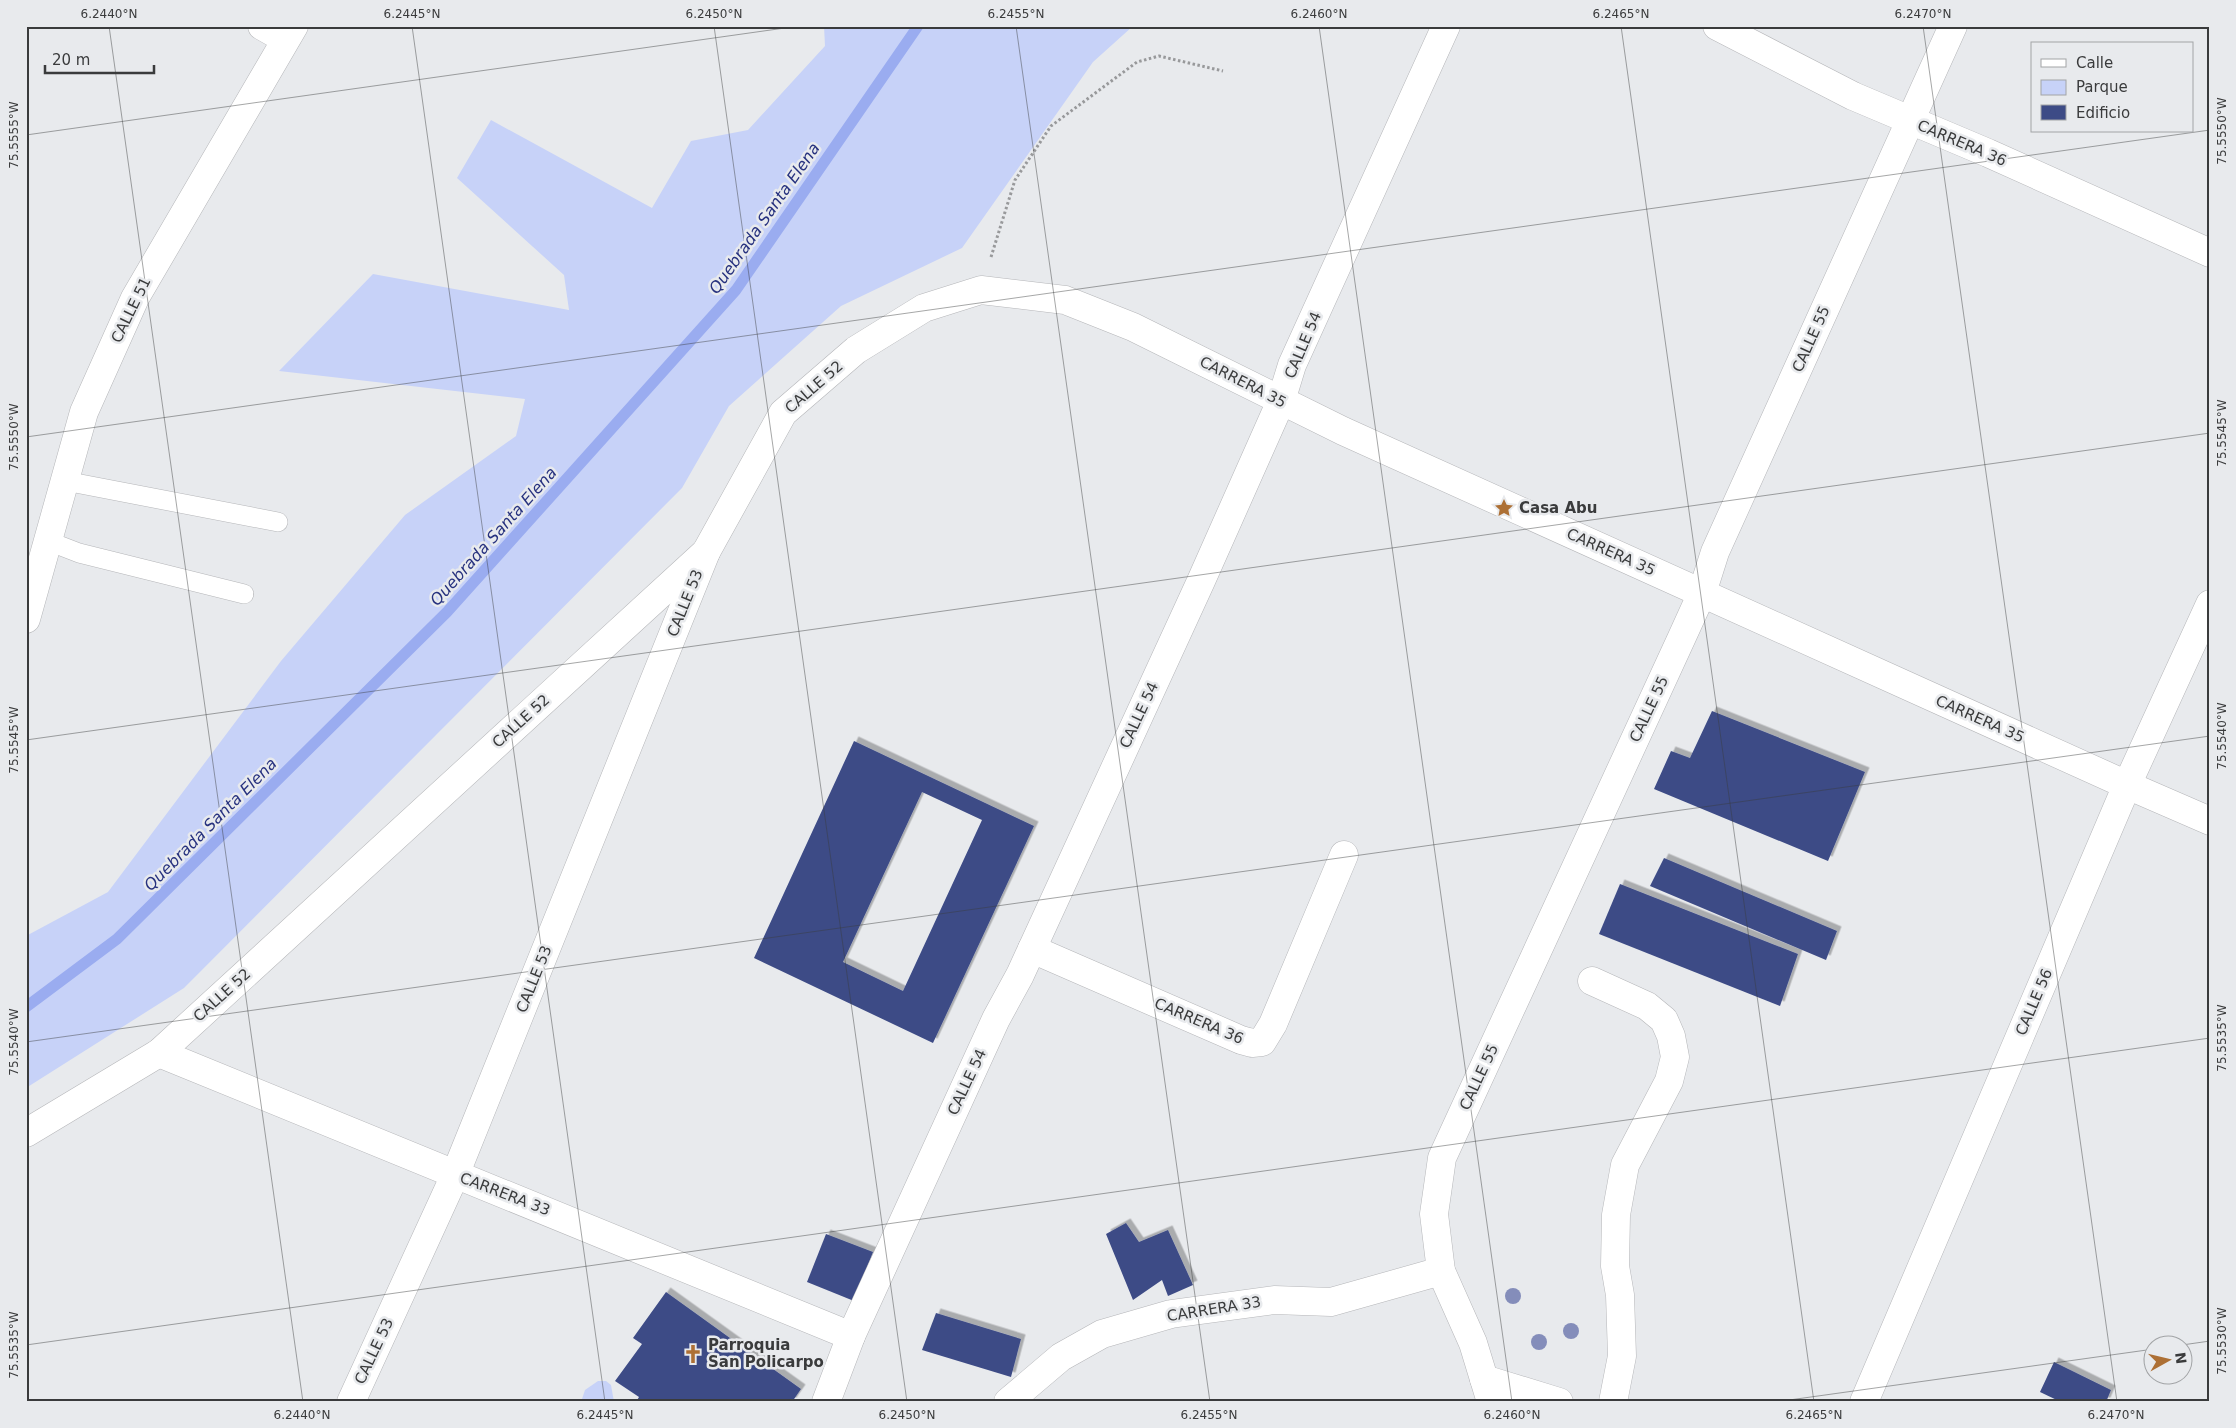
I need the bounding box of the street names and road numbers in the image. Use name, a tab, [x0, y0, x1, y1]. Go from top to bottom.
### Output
street label: CARRERA 36	[1915, 116, 2009, 170]
street label: CALLE 51	[107, 274, 155, 346]
street label: CALLE 55	[1788, 303, 1834, 375]
street label: CALLE 54	[1281, 309, 1325, 381]
street label: CARRERA 35	[1197, 352, 1289, 412]
street label: CALLE 52	[781, 357, 847, 417]
street label: CARRERA 35	[1564, 524, 1658, 580]
street label: CALLE 53	[663, 567, 707, 639]
street label: CALLE 55	[1626, 673, 1672, 745]
street label: CALLE 54	[1116, 679, 1162, 751]
street label: CALLE 52	[489, 691, 553, 751]
street label: CARRERA 35	[1933, 691, 2027, 747]
street label: CALLE 53	[512, 943, 556, 1015]
street label: CALLE 52	[190, 965, 254, 1025]
street label: CALLE 56	[2012, 966, 2056, 1038]
street label: CARRERA 36	[1152, 994, 1246, 1048]
street label: CALLE 55	[1456, 1041, 1502, 1113]
street label: CALLE 54	[944, 1046, 990, 1118]
street label: CARRERA 33	[457, 1169, 553, 1219]
street label: CARRERA 33	[1166, 1293, 1262, 1325]
street label: CALLE 53	[351, 1315, 397, 1387]

